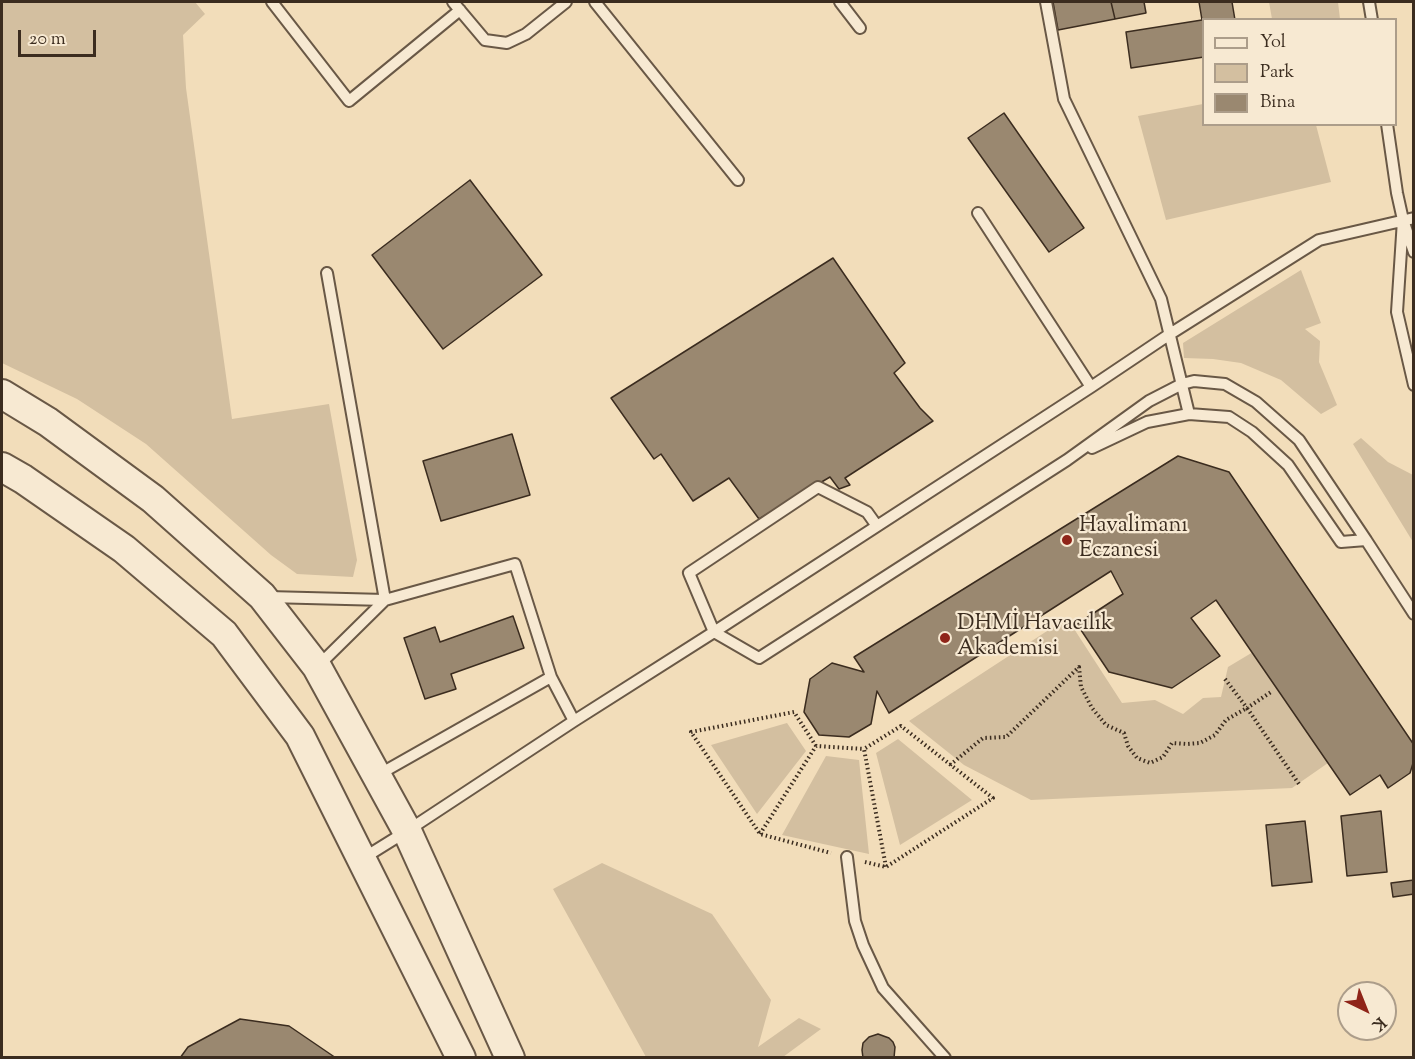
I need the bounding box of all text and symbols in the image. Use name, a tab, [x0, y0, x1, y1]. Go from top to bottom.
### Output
scale bar	[21, 18, 99, 56]
legend	[1202, 18, 1397, 126]
text: 20 m	[29, 27, 66, 53]
text: Yol	[1260, 30, 1286, 56]
text: Park	[1260, 60, 1294, 86]
text: Bina	[1260, 90, 1295, 116]
place label: Havalimanı Eczanesi	[1079, 514, 1188, 566]
marker: Havalimanı Eczanesi	[1060, 533, 1074, 547]
place label: DHMİ Havacılık Akademisi	[957, 612, 1113, 664]
marker: DHMİ Havacılık Akademisi	[938, 631, 952, 645]
north arrow	[1337, 981, 1397, 1041]
text: K	[1366, 1011, 1390, 1035]

